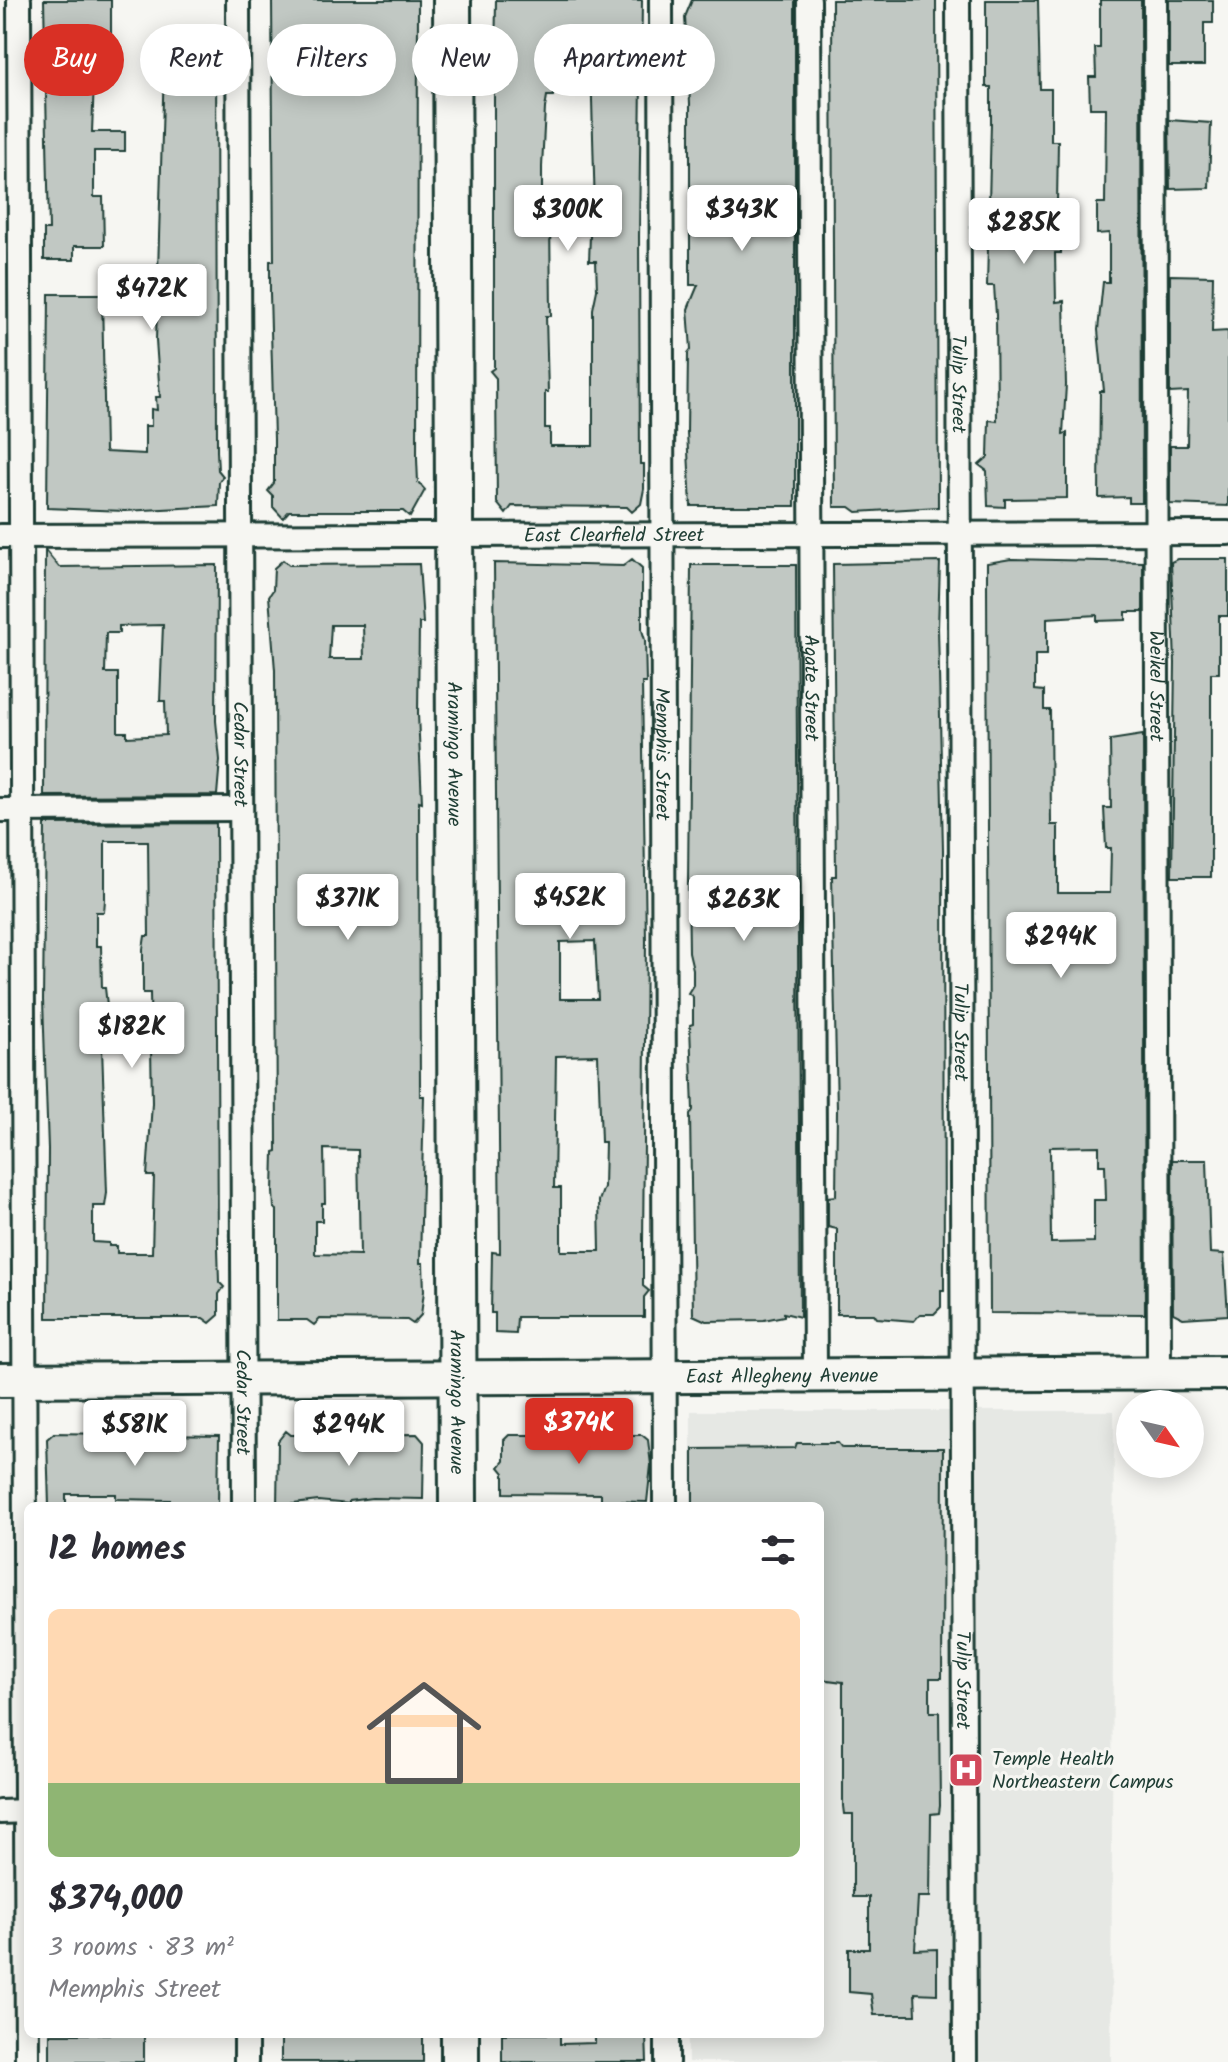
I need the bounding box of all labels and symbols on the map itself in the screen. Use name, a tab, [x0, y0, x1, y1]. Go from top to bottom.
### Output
pin: $300K	[512, 185, 624, 253]
pin: $343K	[686, 185, 798, 253]
pin: $285K	[968, 198, 1080, 266]
pin: $472K	[96, 264, 208, 332]
street label: Tulip Street	[941, 335, 973, 433]
street label: East Clearfield Street	[524, 520, 705, 553]
street label: Weikel Street	[1139, 630, 1171, 742]
street label: Agate Street	[794, 635, 826, 742]
street label: Aramingo Avenue	[437, 681, 469, 827]
street label: Memphis Street	[645, 687, 677, 821]
street label: Cedar Street	[223, 701, 255, 807]
pin: $452K	[514, 873, 626, 941]
pin: $371K	[292, 874, 404, 942]
pin: $263K	[688, 875, 800, 943]
pin: $294K	[1005, 912, 1117, 980]
street label: Tulip Street	[943, 983, 976, 1081]
pin: $182K	[76, 1002, 188, 1070]
street label: Aramingo Avenue	[439, 1329, 472, 1475]
street label: Cedar Street	[225, 1349, 258, 1455]
street label: East Allegheny Avenue	[686, 1361, 878, 1394]
north arrow	[1116, 1390, 1204, 1478]
pin: $374K	[523, 1398, 635, 1466]
pin: $581K	[79, 1400, 191, 1468]
pin: $294K	[293, 1400, 405, 1468]
street label: Tulip Street	[946, 1631, 978, 1729]
place label: Temple Health Northeastern Campus	[992, 1744, 1174, 1799]
hospital icon: Temple Health Northeastern Campus	[947, 1751, 985, 1789]

